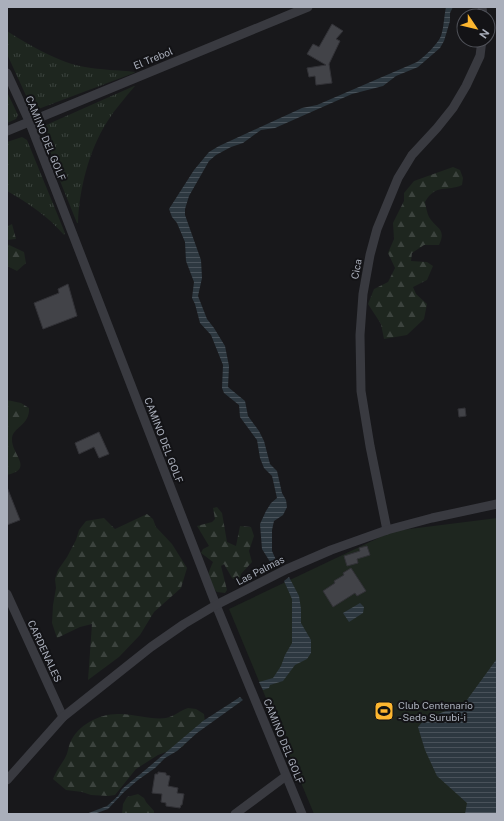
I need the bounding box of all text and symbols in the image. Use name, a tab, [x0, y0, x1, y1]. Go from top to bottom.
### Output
north arrow	[456, 8, 496, 48]
text: N	[477, 27, 492, 41]
street label: El Trebol	[132, 45, 174, 71]
street label: CAMINO DEL GOLF	[23, 94, 69, 182]
street label: Cica	[348, 258, 364, 280]
street label: CAMINO DEL GOLF	[142, 396, 186, 485]
street label: Las Palmas	[234, 553, 286, 587]
street label: CARDENALES	[25, 618, 65, 684]
street label: CAMINO DEL GOLF	[261, 697, 307, 785]
place label: Club Centenario - Sede Surubi-i	[398, 699, 473, 723]
sports icon: Club Centenario - Sede Surubi-i	[373, 700, 395, 722]

